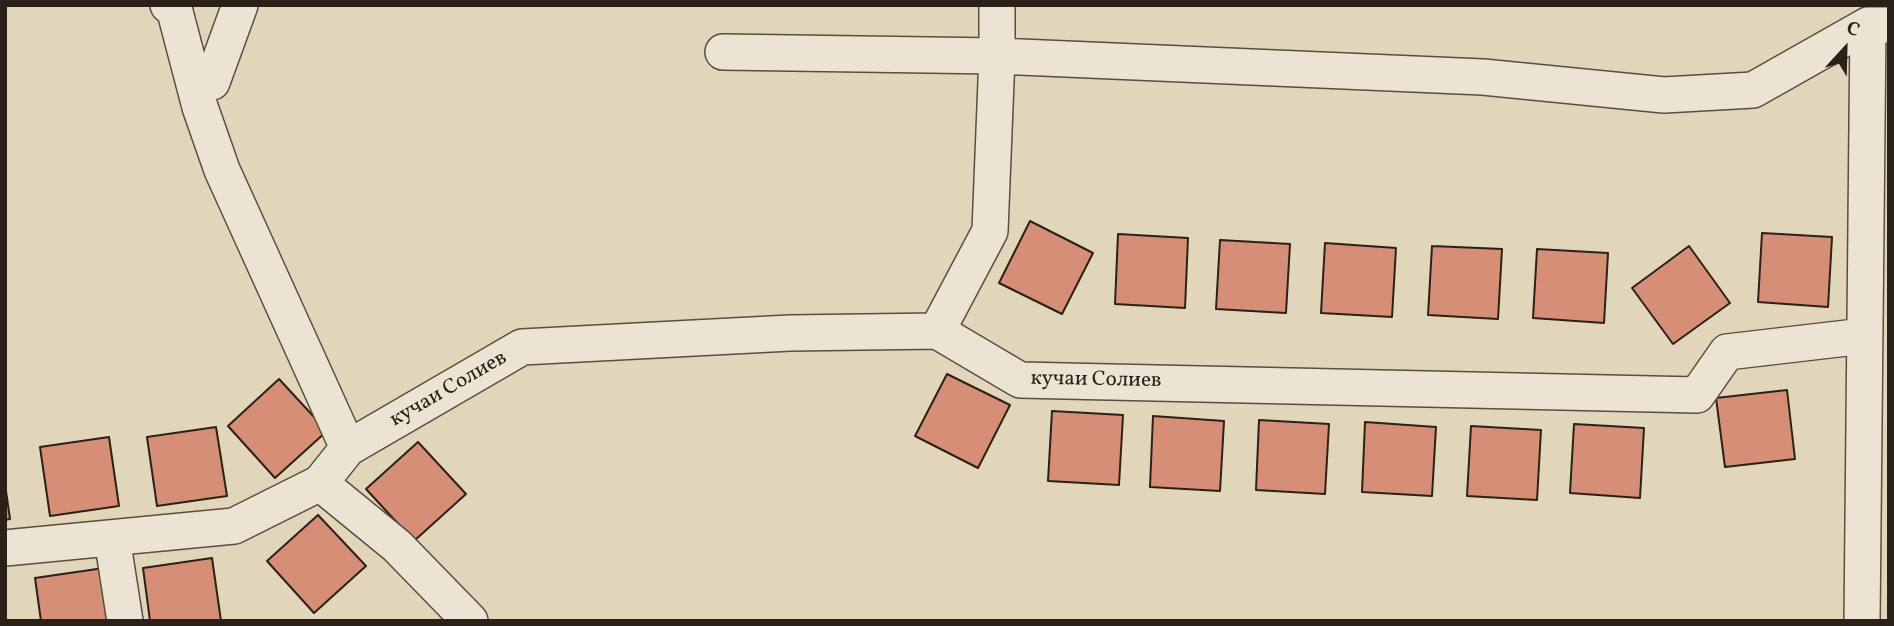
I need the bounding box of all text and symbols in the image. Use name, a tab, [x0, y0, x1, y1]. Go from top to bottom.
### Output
north arrow	[1810, 14, 1880, 84]
text: С	[1842, 15, 1863, 44]
street label: кучаи Солиев	[386, 346, 512, 434]
street label: кучаи Солиев	[1030, 367, 1162, 395]

